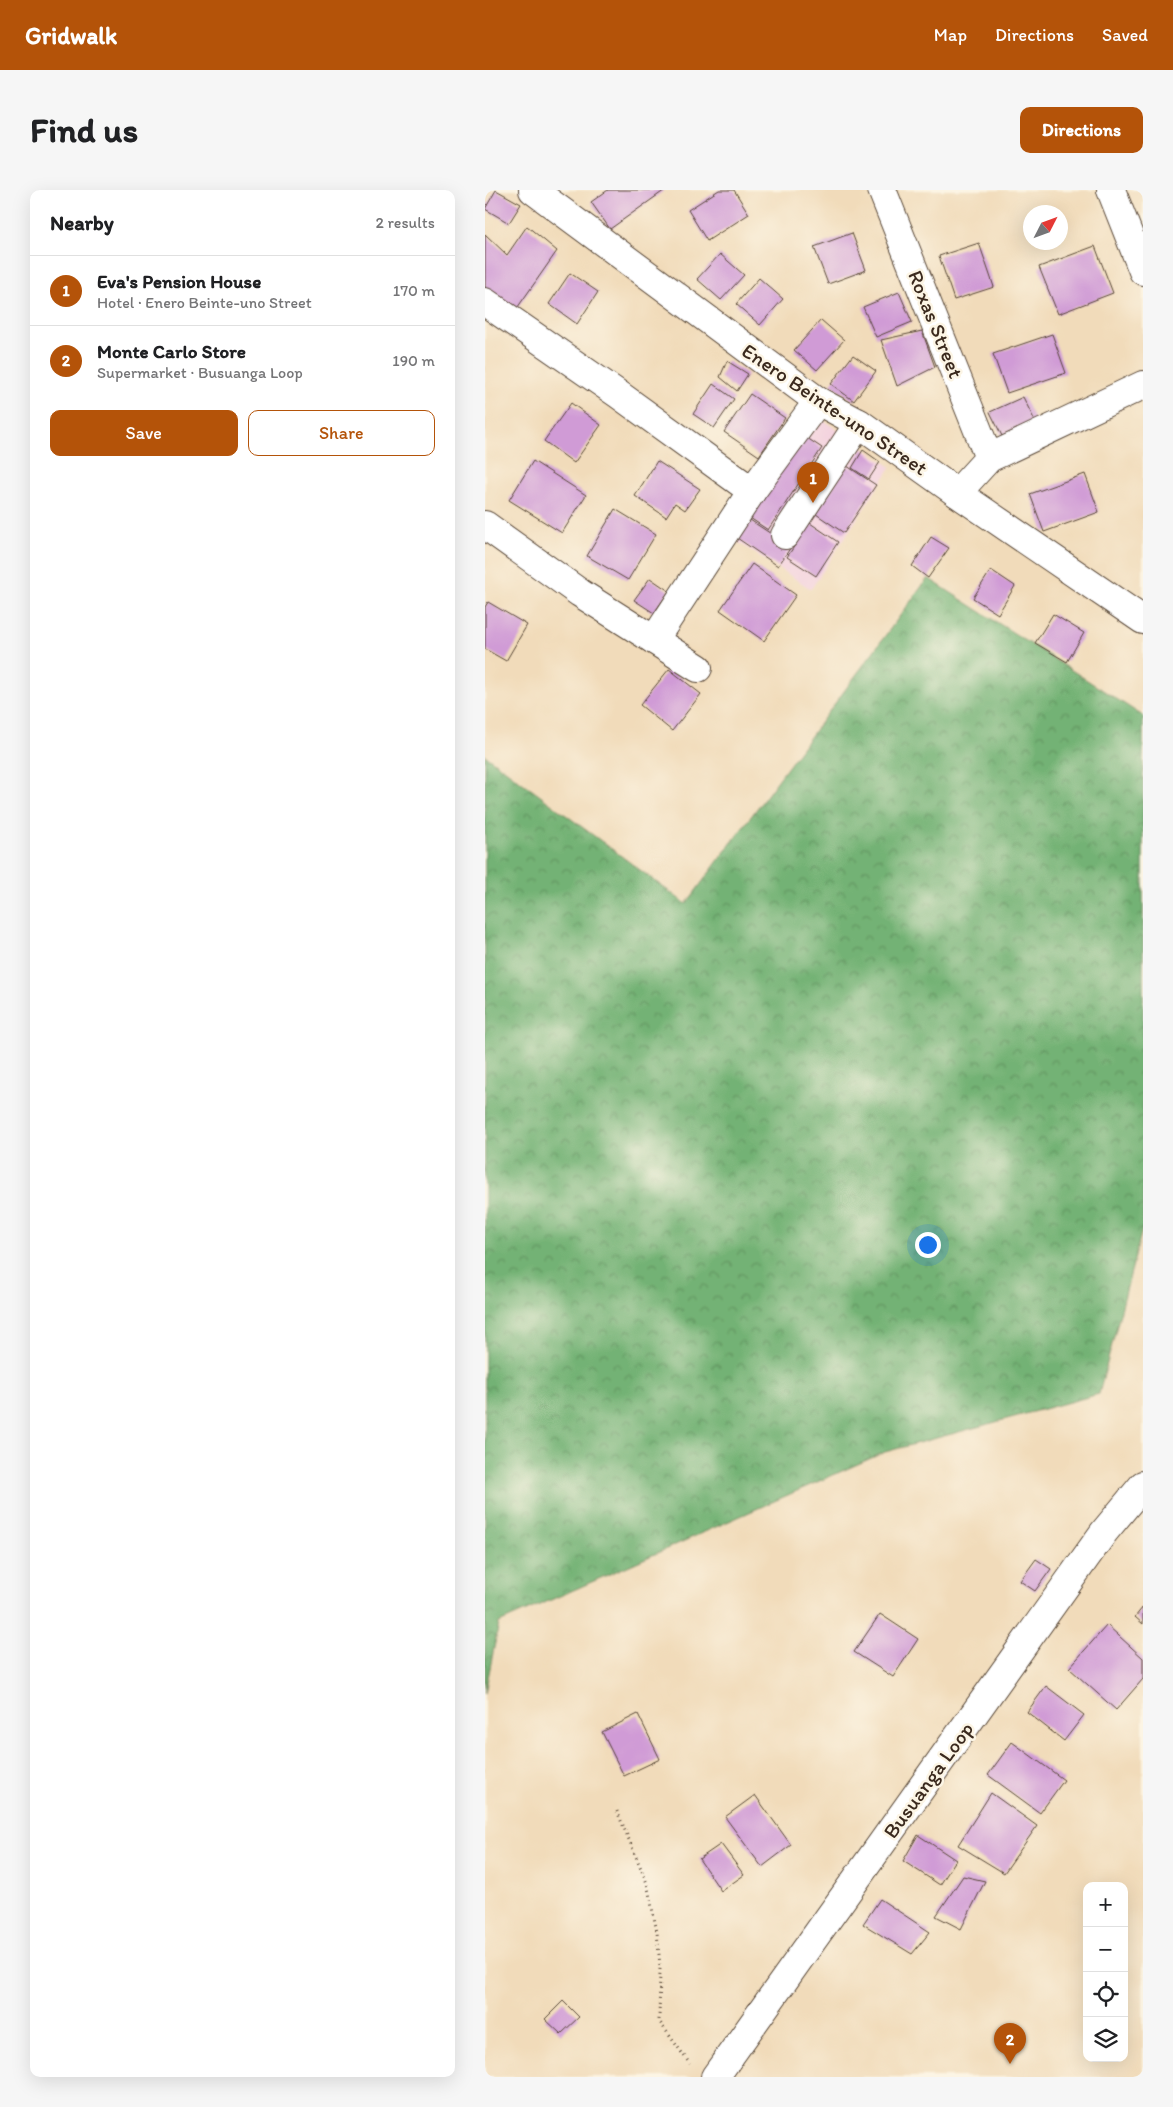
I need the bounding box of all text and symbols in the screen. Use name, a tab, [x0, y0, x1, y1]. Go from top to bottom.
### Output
text: Gridwalk	[25, 21, 117, 50]
text: Map	[934, 24, 967, 46]
text: Directions	[995, 24, 1074, 46]
text: Saved	[1102, 24, 1148, 46]
button: Directions	[1020, 107, 1143, 153]
text: Find us	[30, 109, 138, 151]
north arrow	[1023, 205, 1068, 250]
text: Nearby	[50, 210, 114, 235]
text: 2 results	[375, 213, 435, 232]
street label: Roxas Street	[903, 266, 969, 382]
text: Eva's Pension House	[97, 270, 261, 293]
text: 1	[62, 281, 70, 300]
text: 170 m	[393, 281, 435, 300]
text: Hotel · Enero Beinte-uno Street	[97, 293, 312, 312]
street label: Enero Beinte-uno Street	[738, 338, 933, 480]
text: Monte Carlo Store	[97, 340, 246, 363]
text: 2	[62, 351, 70, 370]
text: 190 m	[392, 351, 435, 370]
text: Supermarket · Busuanga Loop	[97, 363, 303, 382]
button: Save	[50, 410, 238, 456]
button: Share	[248, 410, 435, 456]
pin: 1	[797, 462, 829, 503]
your location	[915, 1232, 941, 1258]
street label: Busuanga Loop	[877, 1717, 979, 1843]
map controls	[1083, 1882, 1128, 2062]
button: +	[1083, 1882, 1128, 1927]
button: −	[1083, 1927, 1128, 1972]
button: locate	[1083, 1972, 1128, 2017]
button: layers	[1083, 2017, 1128, 2062]
pin: 2	[994, 2023, 1026, 2064]

